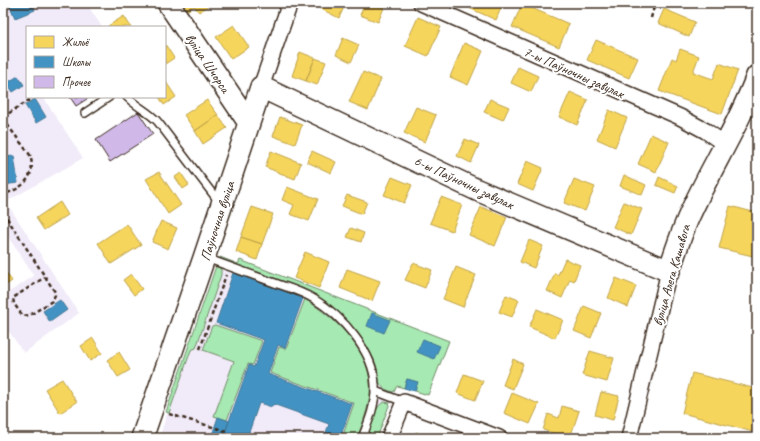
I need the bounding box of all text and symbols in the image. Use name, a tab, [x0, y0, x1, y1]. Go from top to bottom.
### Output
legend	[26, 26, 166, 98]
street label: вуліца Шчорса	[181, 30, 234, 97]
text: Жильё	[62, 34, 90, 50]
street label: 7-ы Паўночны завулак	[521, 43, 628, 103]
text: Школы	[62, 54, 92, 70]
text: Прочее	[62, 74, 91, 90]
street label: 6-ы Паўночны завулак	[411, 152, 518, 214]
street label: Паўночная вуліца	[197, 178, 239, 263]
street label: вуліца Алега Кашавога	[649, 222, 694, 328]

